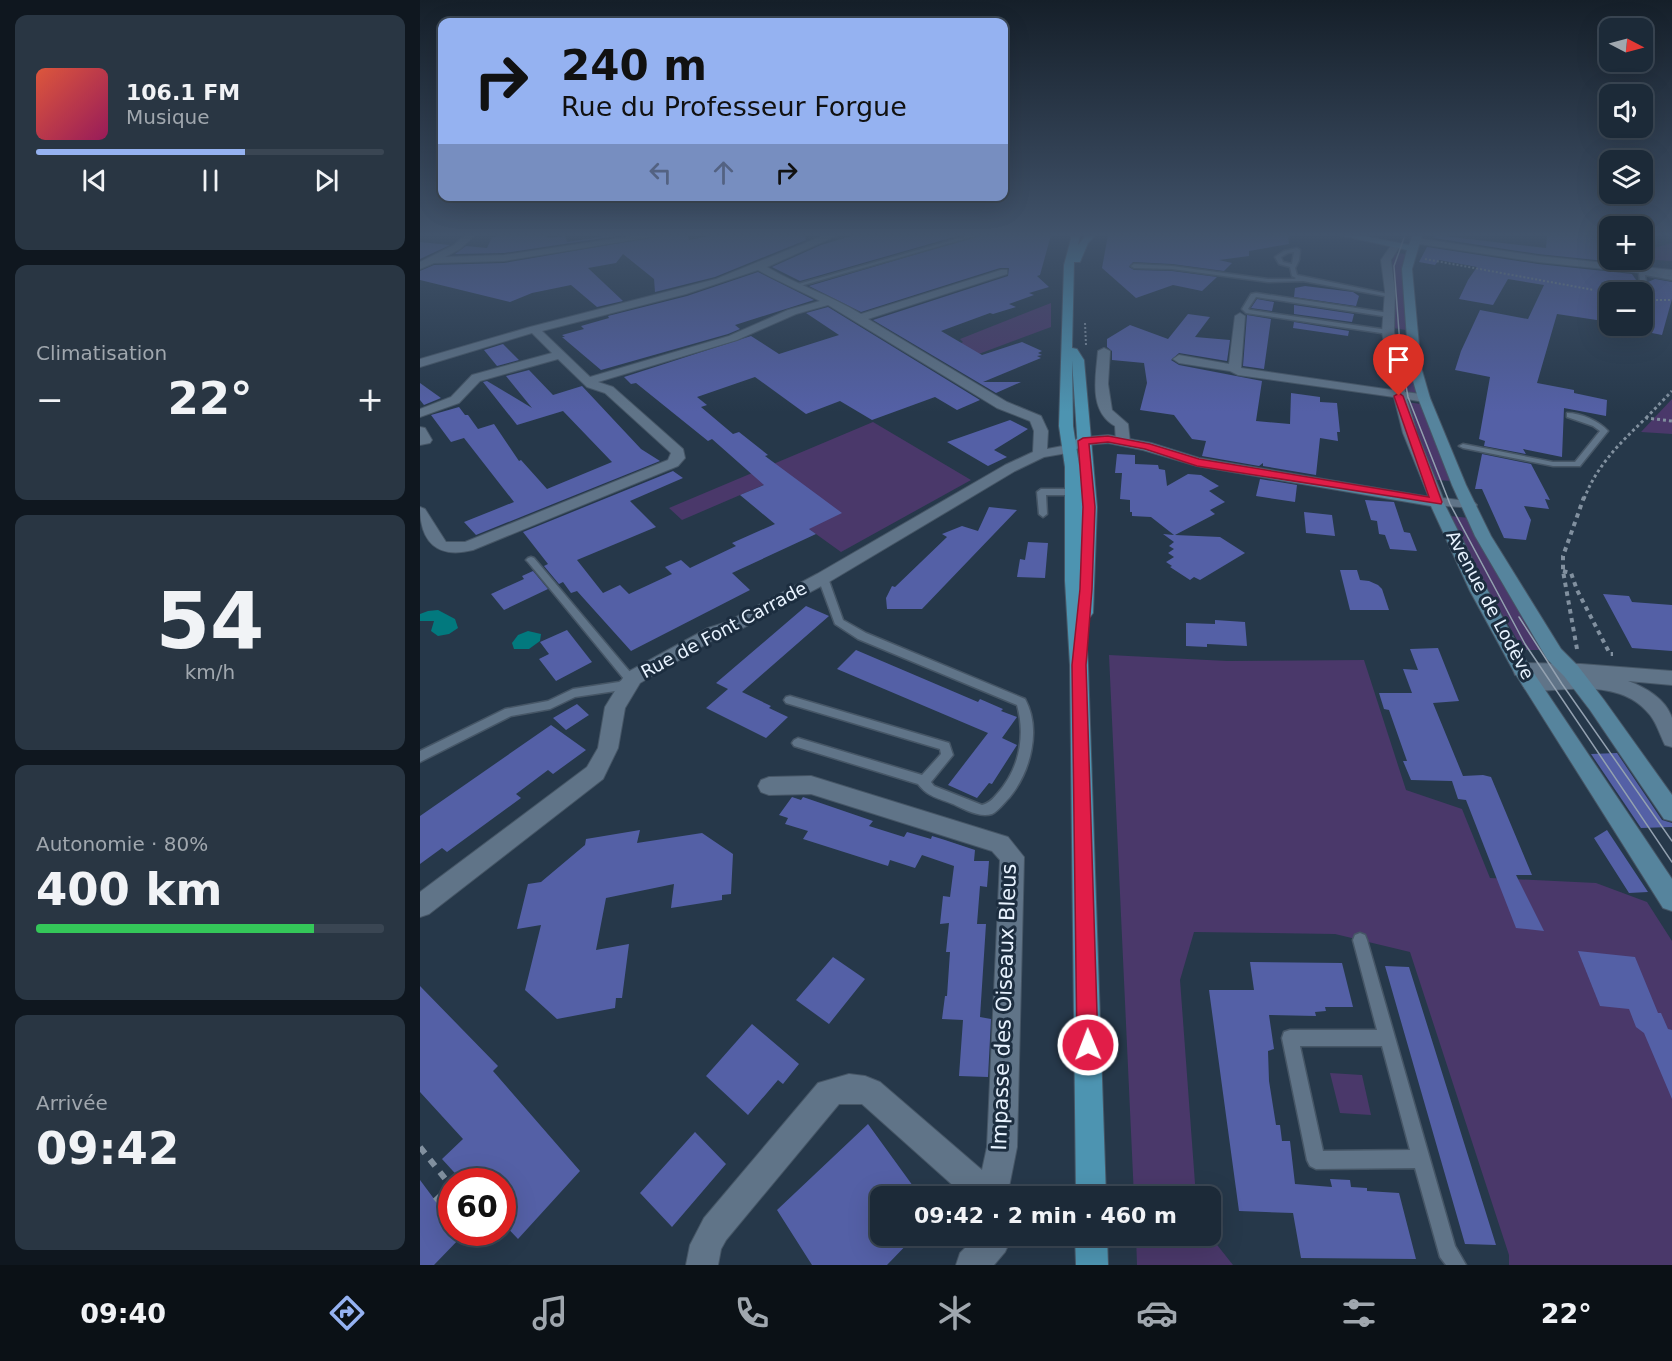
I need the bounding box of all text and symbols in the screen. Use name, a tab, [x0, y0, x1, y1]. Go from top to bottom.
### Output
north arrow	[1599, 18, 1653, 72]
map controls	[1599, 18, 1653, 336]
text: 240 m	[561, 41, 707, 90]
icon: right	[462, 42, 540, 120]
text: 106.1 FM	[126, 80, 240, 105]
button: sound	[1599, 84, 1653, 138]
text: Rue du Professeur Forgue	[561, 91, 907, 122]
text: Musique	[126, 105, 210, 129]
button: layers	[1599, 150, 1653, 204]
icon: left	[644, 156, 677, 189]
icon: ahead	[707, 156, 740, 189]
icon: right	[770, 156, 803, 189]
icon: previous	[78, 164, 111, 197]
icon: pause	[194, 164, 227, 197]
icon: next	[310, 164, 343, 197]
button: +	[1599, 216, 1653, 270]
button: −	[1599, 282, 1653, 336]
pin	[1373, 334, 1424, 396]
text: Climatisation	[36, 341, 167, 365]
icon: arrive	[1382, 343, 1415, 376]
text: 22°	[167, 372, 253, 425]
text: −	[36, 380, 64, 419]
text: +	[356, 380, 384, 419]
street label: Avenue de Lodève	[1442, 527, 1539, 683]
text: 54	[156, 576, 264, 666]
street label: Rue de Font Carrade	[637, 577, 810, 682]
text: km/h	[185, 660, 235, 684]
text: Autonomie · 80%	[36, 832, 208, 856]
text: 400 km	[36, 863, 222, 916]
street label: Impasse des Oiseaux Bleus	[987, 863, 1021, 1151]
position arrow	[1056, 1013, 1120, 1077]
text: Arrivée	[36, 1091, 108, 1115]
text: 09:42	[36, 1122, 179, 1175]
speed limit sign: 60	[438, 1168, 516, 1246]
text: 09:42 · 2 min · 460 m	[914, 1203, 1177, 1228]
icon: directions	[326, 1292, 368, 1334]
icon: music	[529, 1292, 571, 1334]
icon: phone	[731, 1292, 773, 1334]
icon: climate	[934, 1292, 976, 1334]
icon: car	[1136, 1292, 1178, 1334]
icon: filters	[1338, 1292, 1380, 1334]
text: 09:40	[80, 1298, 166, 1329]
text: 22°	[1541, 1298, 1592, 1329]

